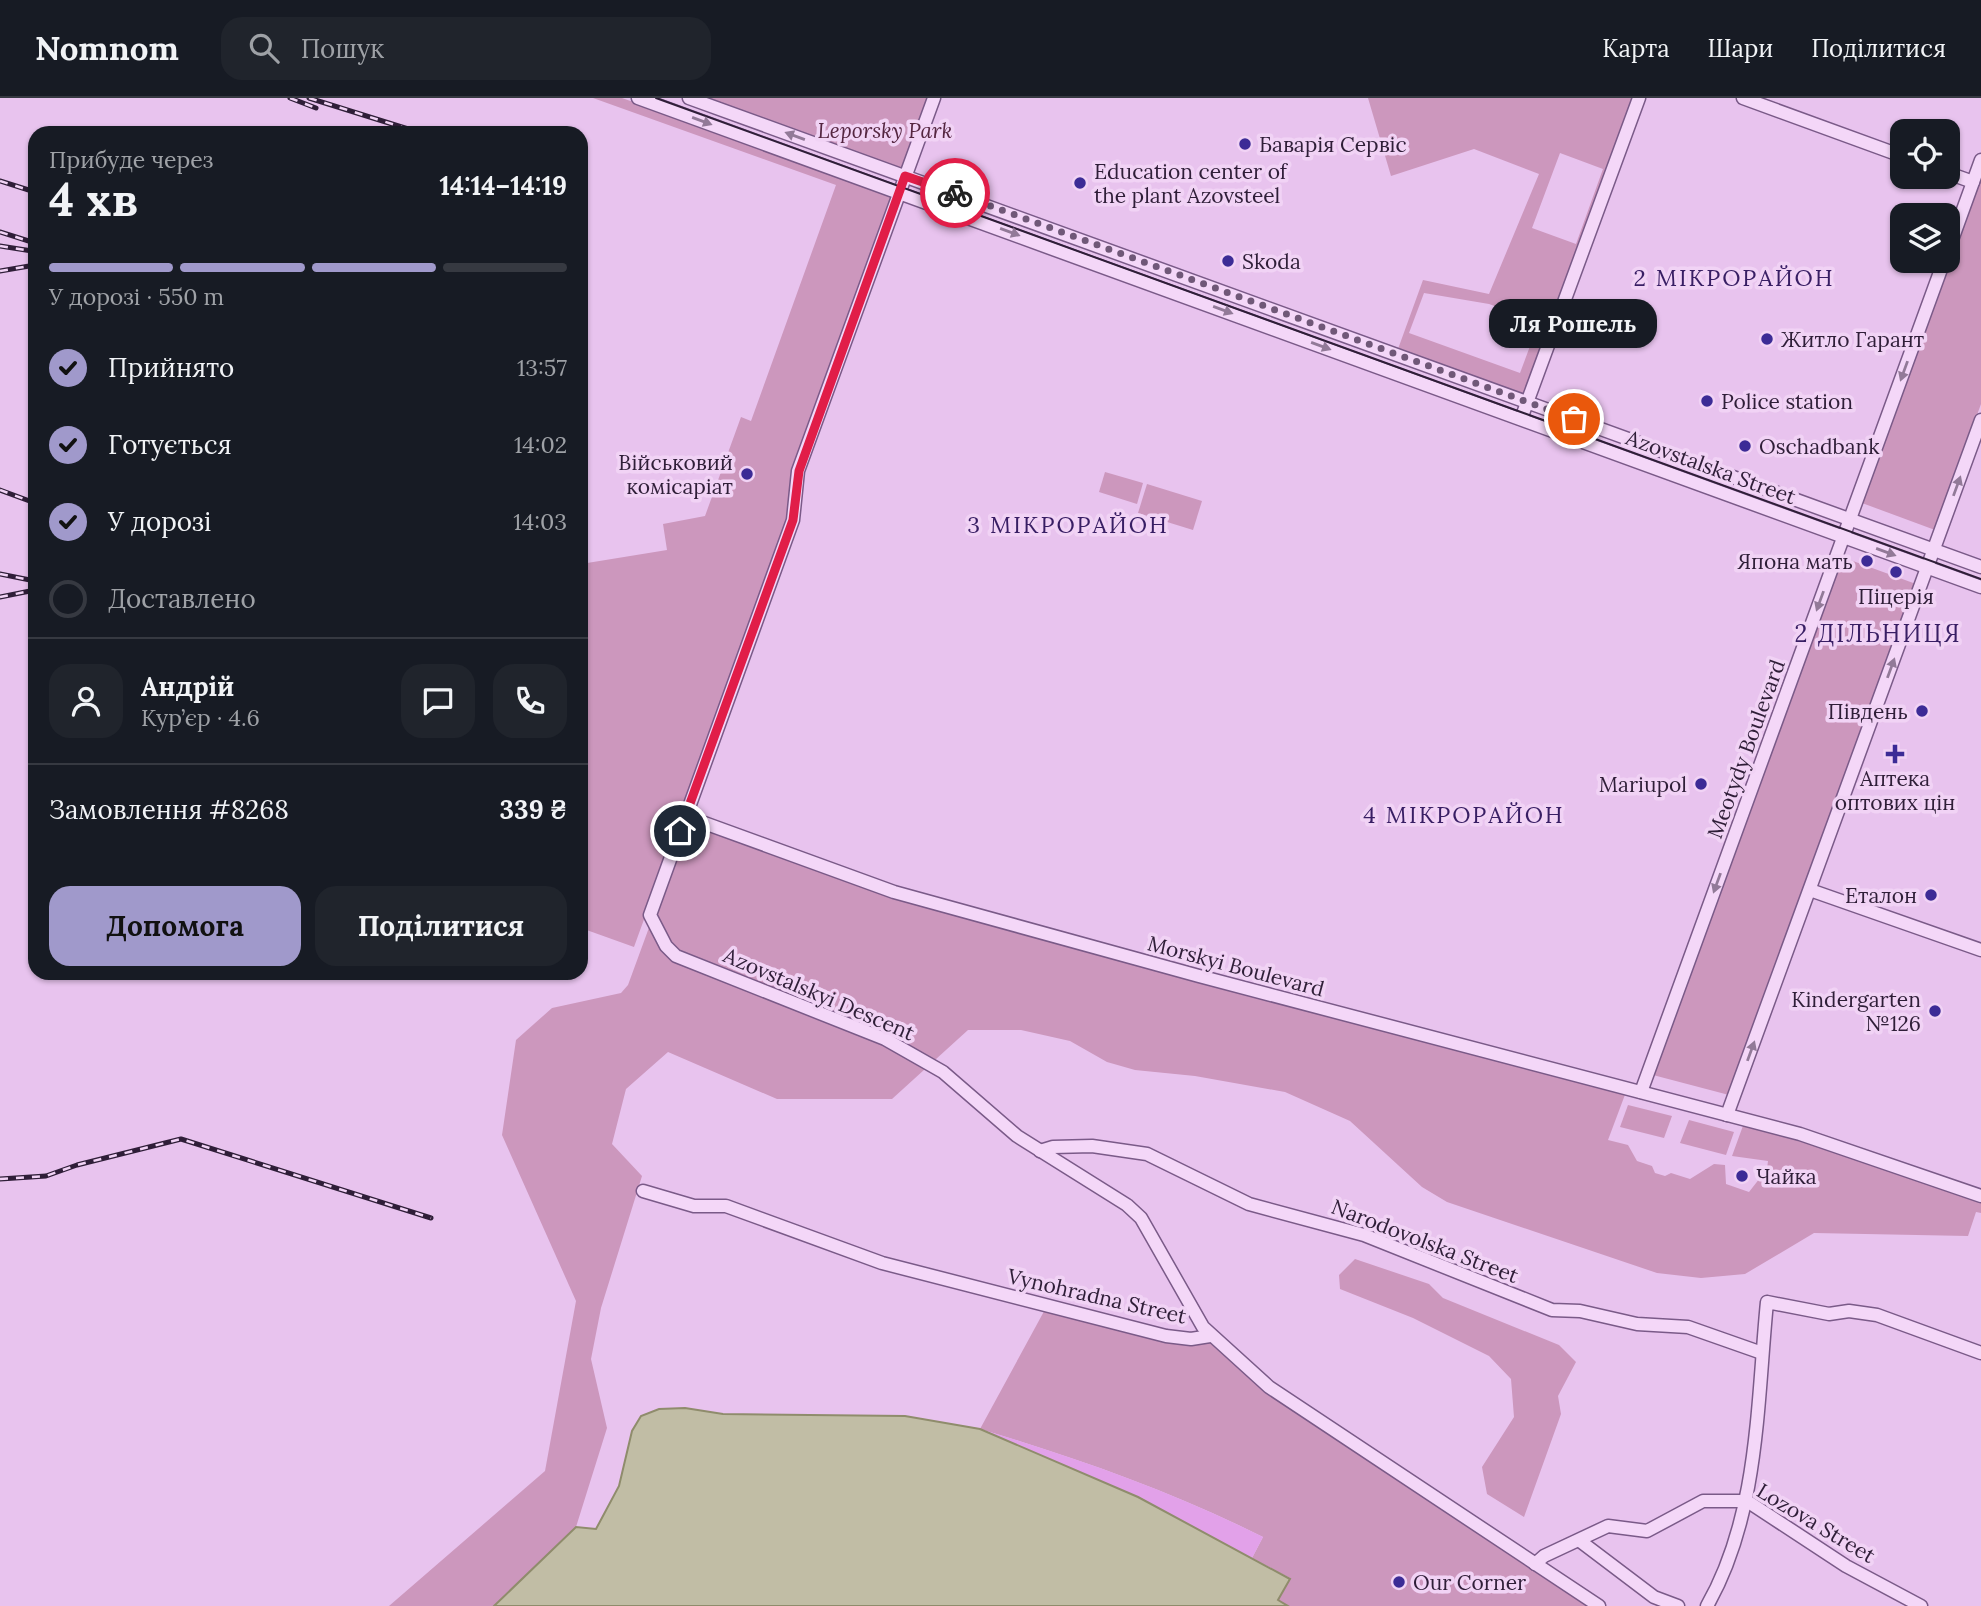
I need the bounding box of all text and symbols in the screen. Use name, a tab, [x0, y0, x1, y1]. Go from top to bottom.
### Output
search box	[221, 17, 711, 80]
text: Nomnom	[35, 27, 179, 69]
icon: search	[245, 29, 283, 67]
text: Пошук	[301, 32, 384, 65]
text: Карта	[1602, 33, 1670, 64]
text: Шари	[1708, 33, 1773, 64]
text: Поділитися	[1811, 33, 1946, 64]
one-way arrow	[691, 116, 712, 127]
park label: Leporsky Park	[818, 117, 952, 144]
map controls	[1890, 119, 1960, 273]
button: locate	[1890, 119, 1960, 189]
one-way arrow	[785, 130, 806, 141]
place label: Баварія Сервіс	[1259, 131, 1407, 158]
marker: Баварія Сервіс	[1237, 136, 1253, 152]
text: Прибуде через	[49, 145, 213, 174]
courier	[920, 158, 990, 228]
place label: Education center of the plant Azovsteel	[1094, 158, 1289, 209]
text: 14:14–14:19	[439, 169, 567, 202]
text: 4 хв	[49, 170, 138, 229]
icon: bike	[936, 174, 974, 212]
marker: Education center of the plant Azovsteel	[1072, 175, 1088, 191]
button: layers	[1890, 203, 1960, 273]
one-way arrow	[999, 227, 1020, 238]
place label: Skoda	[1242, 248, 1301, 275]
marker: Skoda	[1220, 253, 1236, 269]
district label: 2 МІКРОРАЙОН	[1633, 263, 1835, 292]
text: У дорозі · 550 m	[49, 282, 224, 311]
callout: Ля Рошель	[1490, 300, 1658, 349]
one-way arrow	[1213, 305, 1234, 316]
text: Ля Рошель	[1509, 309, 1637, 338]
place label: Житло Гарант	[1781, 326, 1924, 353]
marker: Житло Гарант	[1759, 331, 1775, 347]
one-way arrow	[1311, 341, 1332, 352]
icon: check	[49, 349, 87, 387]
text: Прийнято	[108, 351, 234, 384]
text: 13:57	[517, 353, 567, 382]
one-way arrow	[1898, 360, 1909, 381]
place label: Police station	[1721, 388, 1853, 415]
pin	[1544, 389, 1604, 449]
marker: Police station	[1699, 393, 1715, 409]
icon: bag	[1555, 400, 1593, 438]
street label: Azovstalska Street	[1622, 423, 1800, 510]
icon: check	[49, 426, 87, 464]
text: Готується	[108, 428, 232, 461]
text: 14:02	[514, 430, 567, 459]
place label: Oschadbank	[1759, 433, 1880, 460]
marker: Oschadbank	[1737, 438, 1753, 454]
place label: Військовий комісаріат	[618, 449, 733, 500]
marker: Військовий комісаріат	[739, 466, 755, 482]
one-way arrow	[1952, 475, 1963, 496]
icon: check	[49, 503, 87, 541]
text: У дорозі	[108, 505, 211, 538]
text: 14:03	[513, 507, 567, 536]
district label: 3 МІКРОРАЙОН	[967, 510, 1169, 539]
one-way arrow	[1875, 547, 1896, 558]
place label: Япона мать	[1737, 548, 1853, 575]
marker: Япона мать	[1859, 553, 1875, 569]
marker: Піцерія	[1888, 564, 1904, 580]
text: Доставлено	[108, 582, 256, 615]
place label: Піцерія	[1858, 583, 1934, 610]
one-way arrow	[1815, 590, 1826, 611]
district label: 2 ДІЛЬНИЦЯ	[1794, 618, 1962, 649]
street label: Meotydy Boulevard	[1701, 656, 1791, 842]
one-way arrow	[1885, 657, 1896, 678]
button: person	[49, 664, 123, 738]
button: chat	[401, 664, 475, 738]
button: phone	[493, 664, 567, 738]
text: Андрій	[141, 670, 234, 703]
place label: Південь	[1828, 698, 1908, 725]
text: Кур’єр · 4.6	[141, 703, 260, 732]
marker: Південь	[1914, 703, 1930, 719]
marker: Аптека оптових цін	[1887, 746, 1903, 762]
place label: Аптека оптових цін	[1835, 765, 1955, 816]
place label: Mariupol	[1599, 771, 1687, 798]
marker: Mariupol	[1693, 776, 1709, 792]
text: Замовлення #8268	[49, 793, 289, 826]
text: 339 ₴	[500, 793, 567, 826]
district label: 4 МІКРОРАЙОН	[1363, 800, 1565, 829]
pin	[650, 801, 710, 861]
icon: home	[661, 812, 699, 850]
one-way arrow	[1711, 873, 1722, 894]
place label: Еталон	[1845, 882, 1917, 909]
button: Допомога	[49, 886, 301, 966]
button: Поділитися	[315, 886, 567, 966]
marker: Еталон	[1923, 887, 1939, 903]
street label: Morskyi Boulevard	[1145, 929, 1327, 1003]
street label: Azovstalskyi Descent	[718, 941, 919, 1047]
place label: Kindergarten №126	[1791, 986, 1921, 1037]
marker: Kindergarten №126	[1927, 1003, 1943, 1019]
one-way arrow	[1746, 1041, 1757, 1062]
place label: Чайка	[1756, 1163, 1817, 1190]
marker: Чайка	[1734, 1168, 1750, 1184]
street label: Narodovolska Street	[1328, 1193, 1523, 1289]
street label: Vynohradna Street	[1004, 1262, 1190, 1330]
street label: Lozova Street	[1752, 1477, 1881, 1569]
place label: Our Corner	[1413, 1569, 1526, 1596]
marker: Our Corner	[1391, 1574, 1407, 1590]

